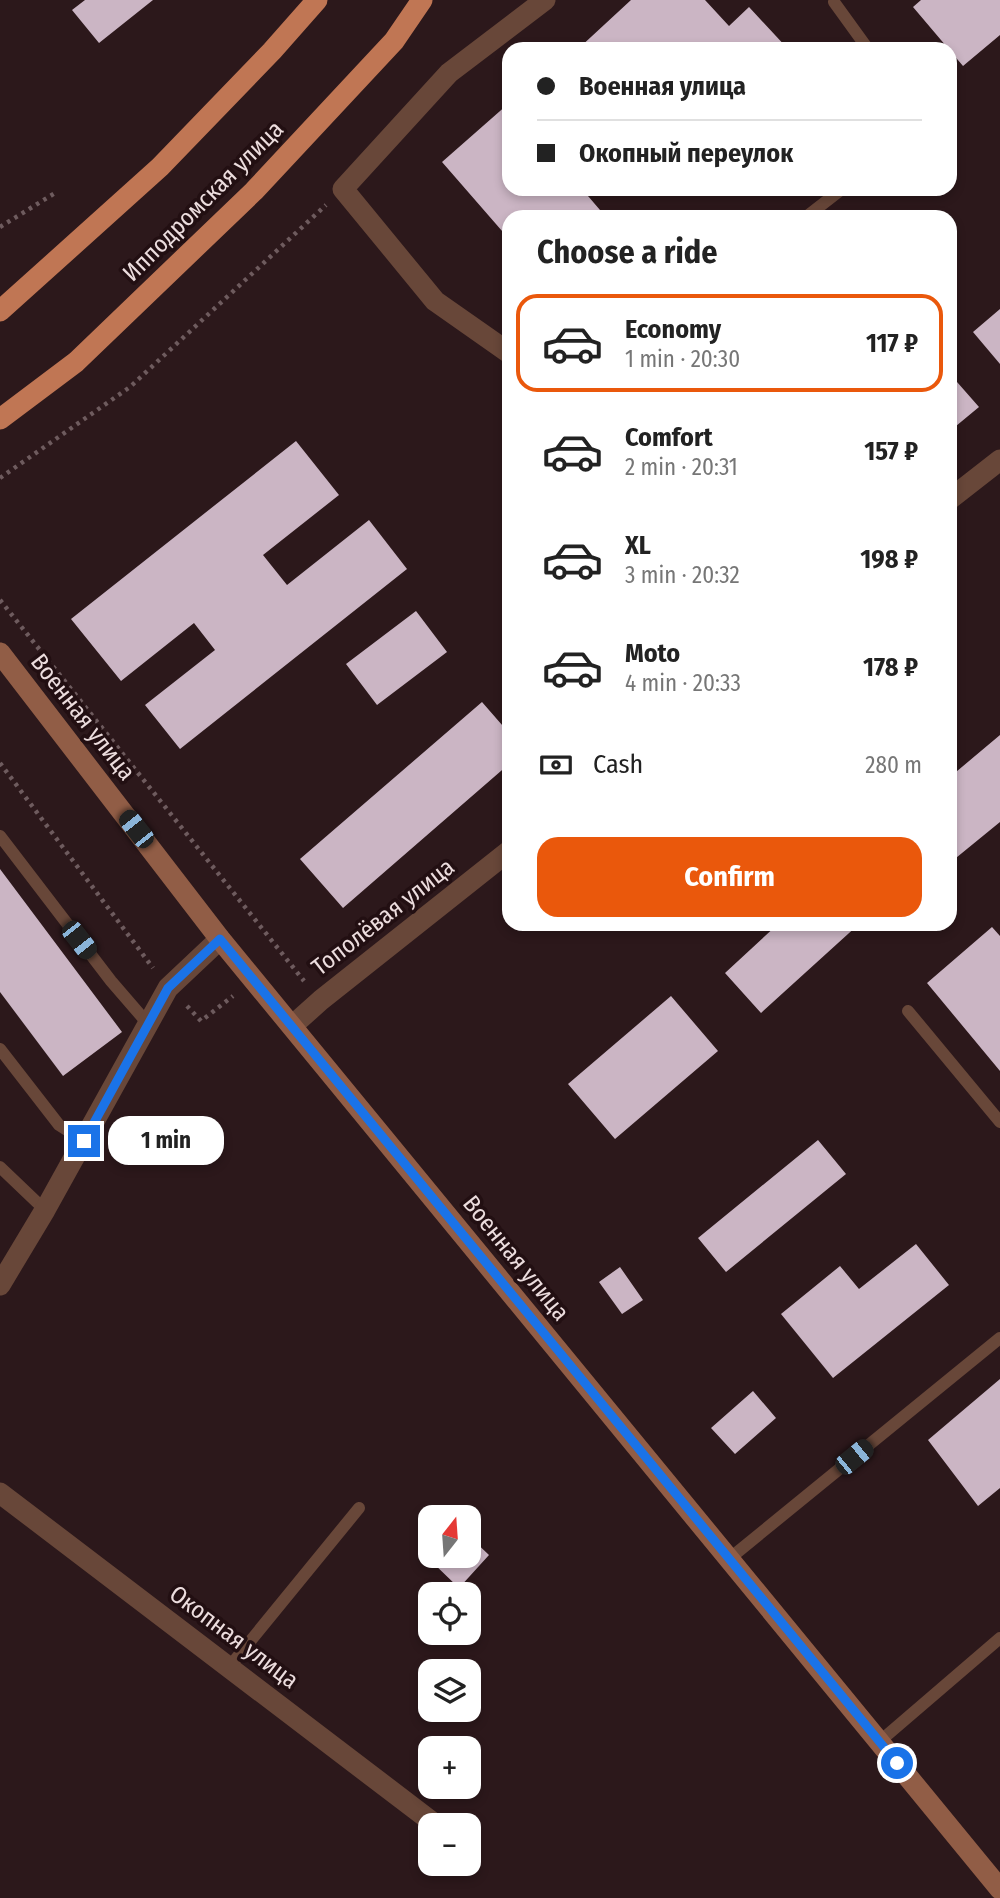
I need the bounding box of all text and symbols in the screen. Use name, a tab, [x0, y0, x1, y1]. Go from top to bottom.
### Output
text: Военная улица	[579, 71, 746, 102]
street label: Ипподромская улица	[117, 115, 289, 287]
text: Окопный переулок	[579, 138, 793, 169]
text: Choose a ride	[537, 233, 718, 271]
icon: car	[541, 312, 604, 375]
text: Economy	[625, 314, 721, 345]
text: 117 ₽	[866, 328, 918, 359]
text: 1 min · 20:30	[625, 345, 740, 373]
icon: car	[541, 420, 604, 483]
text: Comfort	[625, 422, 713, 453]
text: 157 ₽	[864, 436, 918, 467]
text: 2 min · 20:31	[625, 453, 738, 481]
icon: car	[541, 528, 604, 591]
text: XL	[625, 530, 651, 561]
text: 198 ₽	[860, 544, 918, 575]
text: 3 min · 20:32	[625, 561, 740, 589]
icon: car	[541, 636, 604, 699]
text: Moto	[625, 638, 680, 669]
street label: Военная улица	[25, 648, 141, 786]
text: 178 ₽	[863, 652, 918, 683]
text: 4 min · 20:33	[625, 669, 741, 697]
icon: cash	[537, 746, 575, 784]
text: Cash	[593, 749, 643, 780]
text: 280 m	[865, 751, 922, 779]
car	[115, 806, 158, 852]
button: Confirm	[537, 837, 922, 917]
street label: Тополёвая улица	[306, 853, 460, 981]
car	[58, 917, 101, 963]
callout: 1 min	[108, 1116, 224, 1166]
route end	[68, 1125, 100, 1157]
text: 1 min	[141, 1126, 191, 1154]
street label: Военная улица	[457, 1190, 575, 1326]
car	[832, 1436, 877, 1478]
north arrow	[418, 1505, 481, 1568]
map controls	[418, 1505, 481, 1876]
street label: Окопная улица	[164, 1580, 304, 1694]
button: locate	[418, 1582, 481, 1645]
button: layers	[418, 1659, 481, 1722]
button: +	[418, 1736, 481, 1799]
route start	[881, 1747, 913, 1779]
button: −	[418, 1813, 481, 1876]

